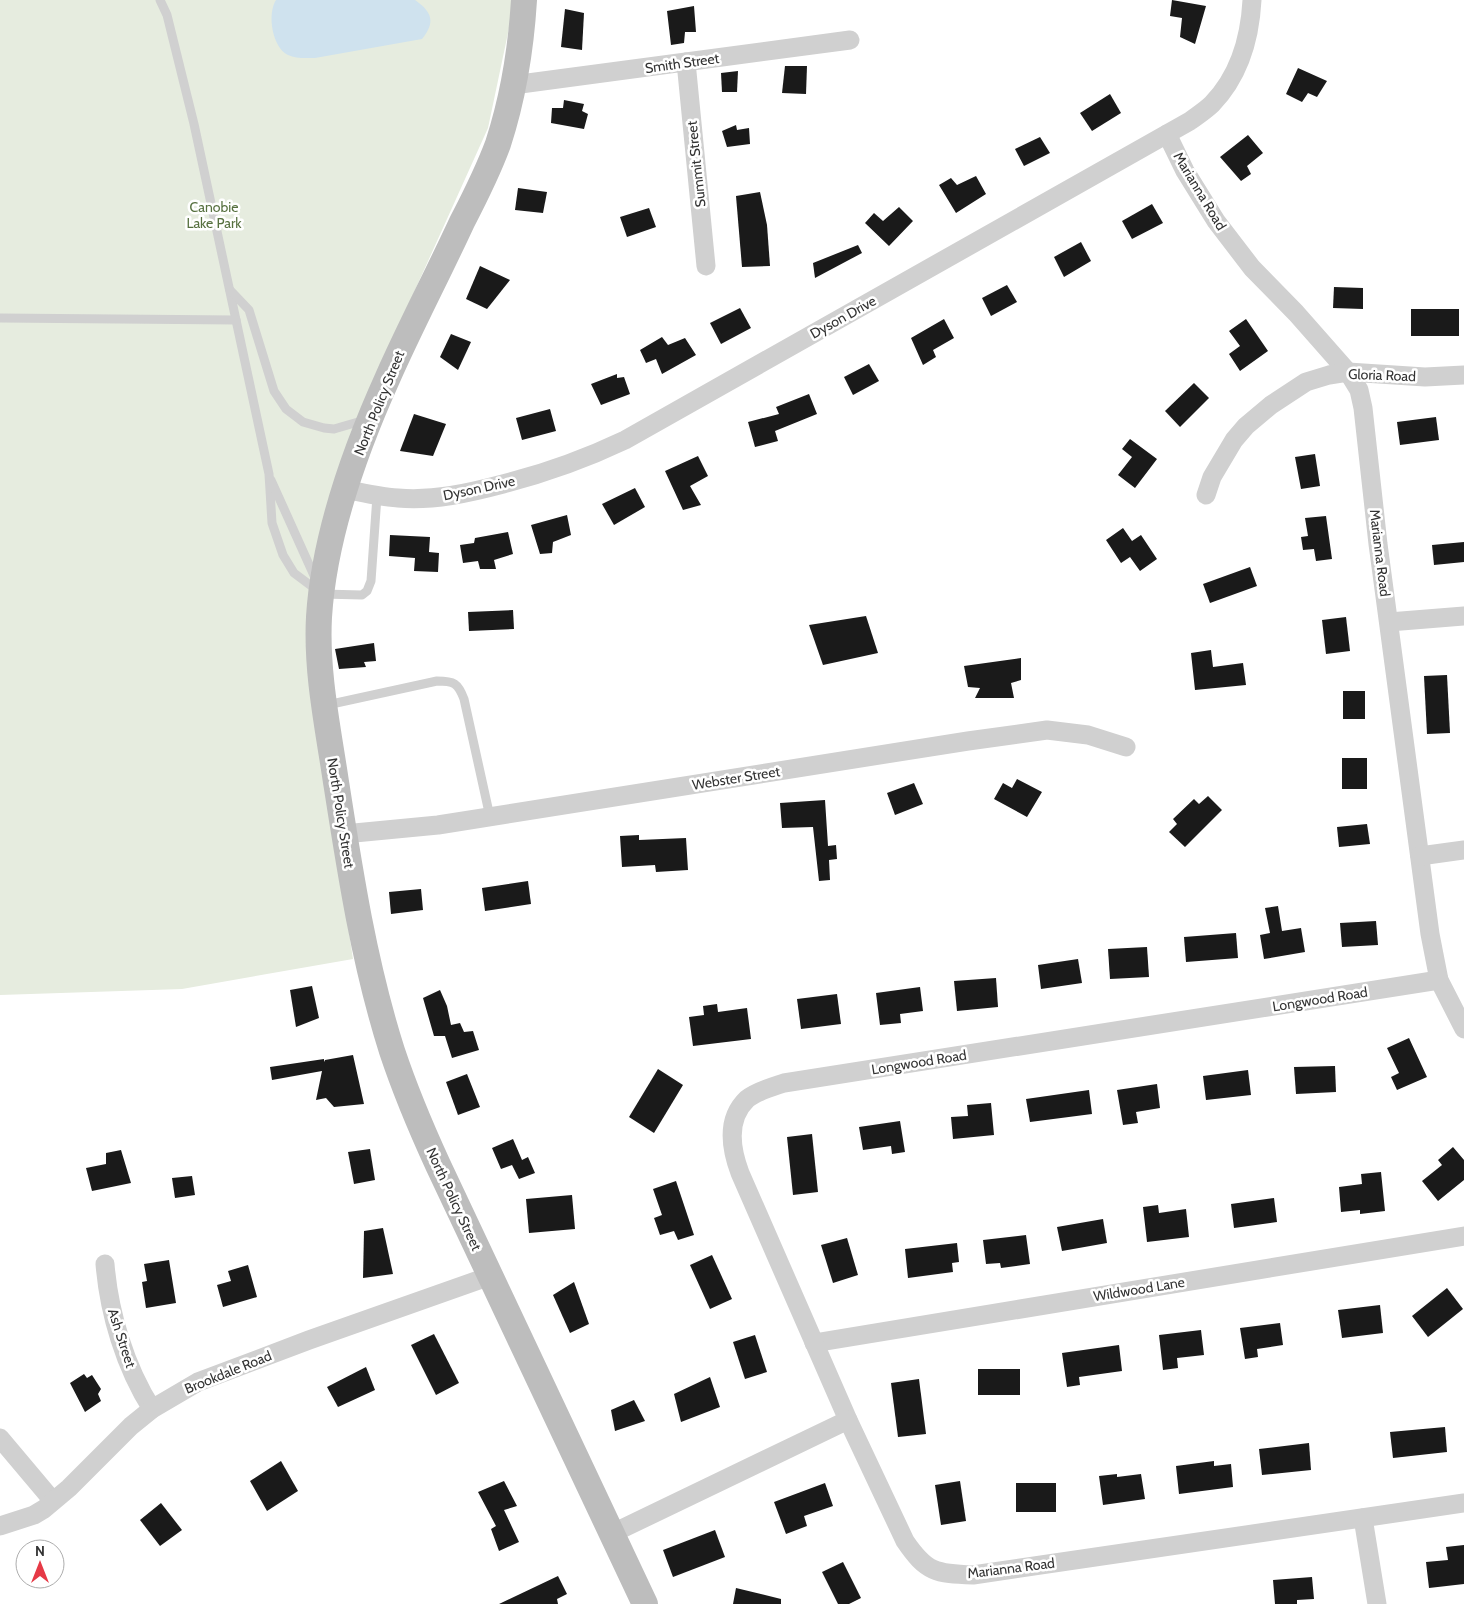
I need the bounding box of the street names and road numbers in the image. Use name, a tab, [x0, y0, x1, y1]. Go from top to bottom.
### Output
street label: Smith Street	[644, 49, 721, 77]
street label: Summit Street	[682, 120, 709, 208]
street label: Marianna Road	[1170, 149, 1230, 233]
street label: Dyson Drive	[807, 291, 879, 343]
street label: North Policy Street	[350, 348, 408, 458]
street label: Gloria Road	[1348, 365, 1416, 385]
street label: Dyson Drive	[441, 472, 517, 504]
street label: Marianna Road	[1366, 508, 1394, 598]
street label: North Policy Street	[323, 756, 359, 870]
street label: Webster Street	[691, 762, 782, 794]
street label: Longwood Road	[1271, 983, 1369, 1015]
street label: Longwood Road	[870, 1046, 968, 1078]
street label: North Policy Street	[422, 1145, 486, 1254]
street label: Wildwood Lane	[1092, 1273, 1186, 1305]
street label: Ash Street	[104, 1306, 140, 1370]
street label: Brookdale Road	[182, 1346, 274, 1398]
street label: Marianna Road	[966, 1554, 1056, 1582]

